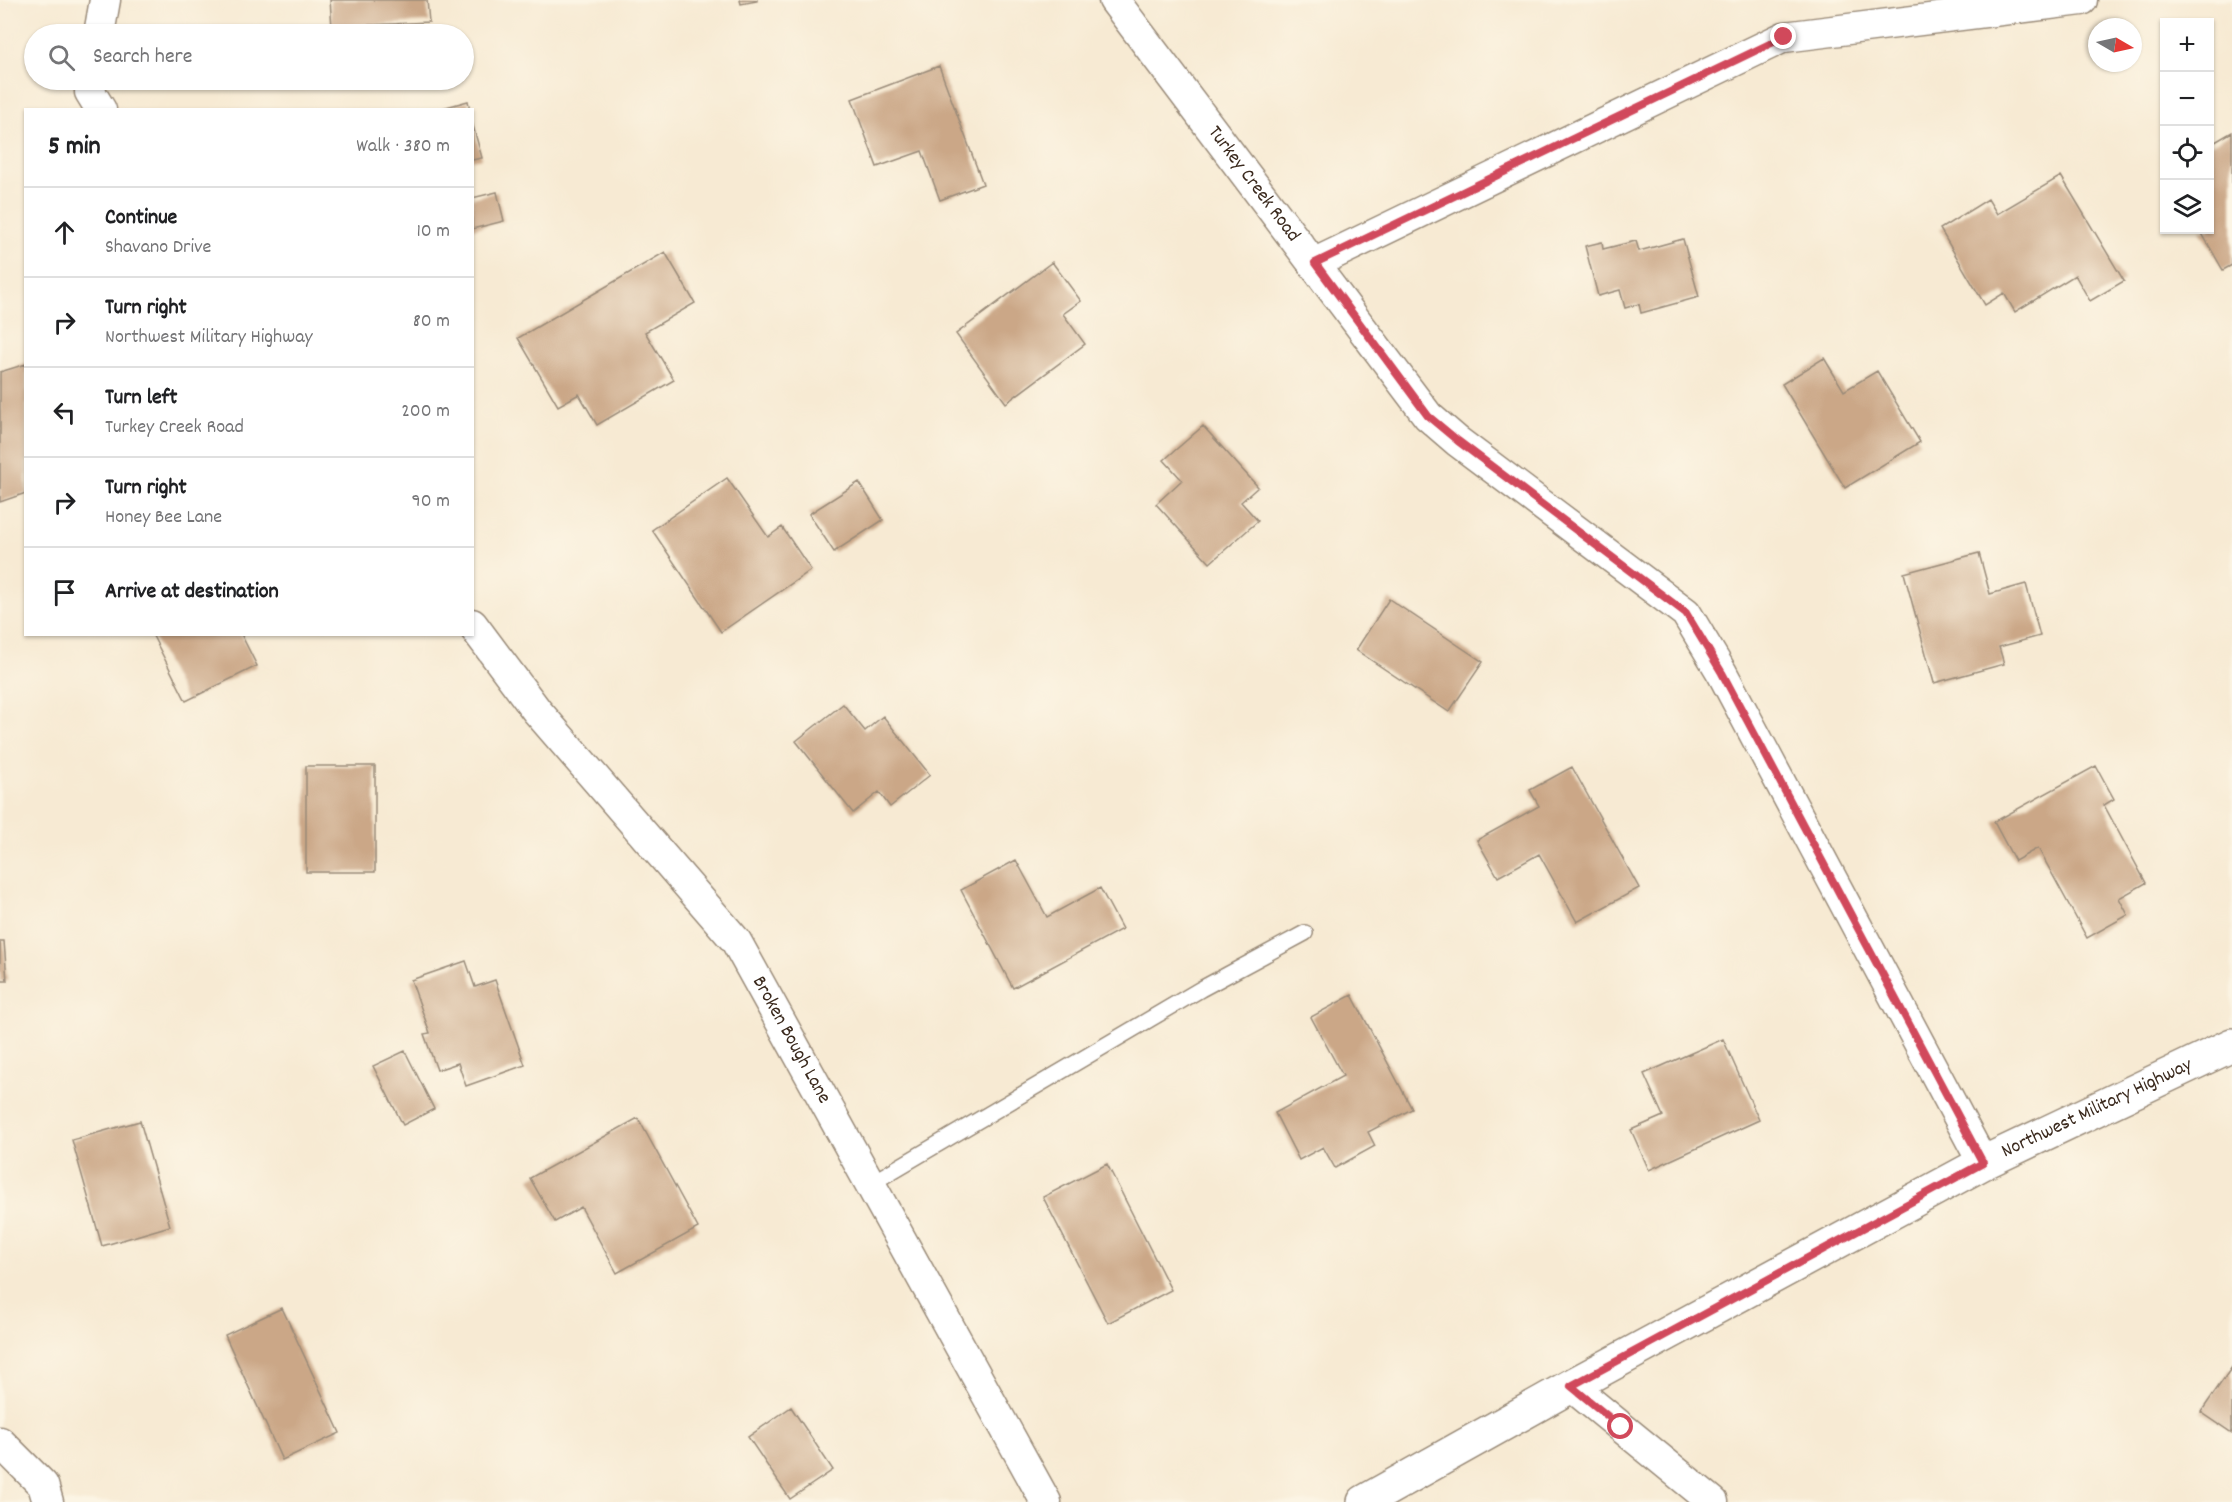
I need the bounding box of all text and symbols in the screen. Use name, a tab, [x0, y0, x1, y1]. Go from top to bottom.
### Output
north arrow	[2088, 18, 2142, 72]
map controls	[2160, 18, 2214, 234]
button: +	[2160, 18, 2214, 72]
route end	[1770, 23, 1796, 49]
search box	[24, 24, 474, 90]
icon: search	[45, 41, 78, 74]
text: Search here	[93, 42, 192, 73]
button: −	[2160, 72, 2214, 126]
street label: Turkey Creek Road	[1200, 120, 1306, 248]
button: locate	[2160, 126, 2214, 180]
text: 5 min	[48, 129, 101, 166]
text: Walk · 380 m	[356, 133, 450, 161]
button: layers	[2160, 180, 2214, 234]
text: Continue	[105, 203, 177, 234]
icon: ahead	[48, 216, 81, 249]
text: 10 m	[416, 218, 450, 246]
text: Shavano Drive	[105, 234, 211, 262]
text: Turn right	[105, 293, 187, 324]
icon: right	[48, 306, 81, 339]
text: 80 m	[413, 308, 450, 336]
text: Northwest Military Highway	[105, 324, 313, 352]
text: Turn left	[105, 383, 177, 414]
icon: left	[48, 396, 81, 429]
text: 200 m	[401, 398, 450, 426]
text: Turkey Creek Road	[105, 414, 244, 442]
text: Turn right	[105, 473, 187, 504]
icon: right	[48, 486, 81, 519]
text: 90 m	[412, 488, 450, 516]
text: Honey Bee Lane	[105, 504, 222, 532]
icon: arrive	[48, 576, 81, 609]
text: Arrive at destination	[105, 577, 279, 608]
street label: Broken Bough Lane	[744, 971, 837, 1109]
street label: Northwest Military Highway	[1997, 1051, 2198, 1166]
route start	[1607, 1413, 1633, 1439]

